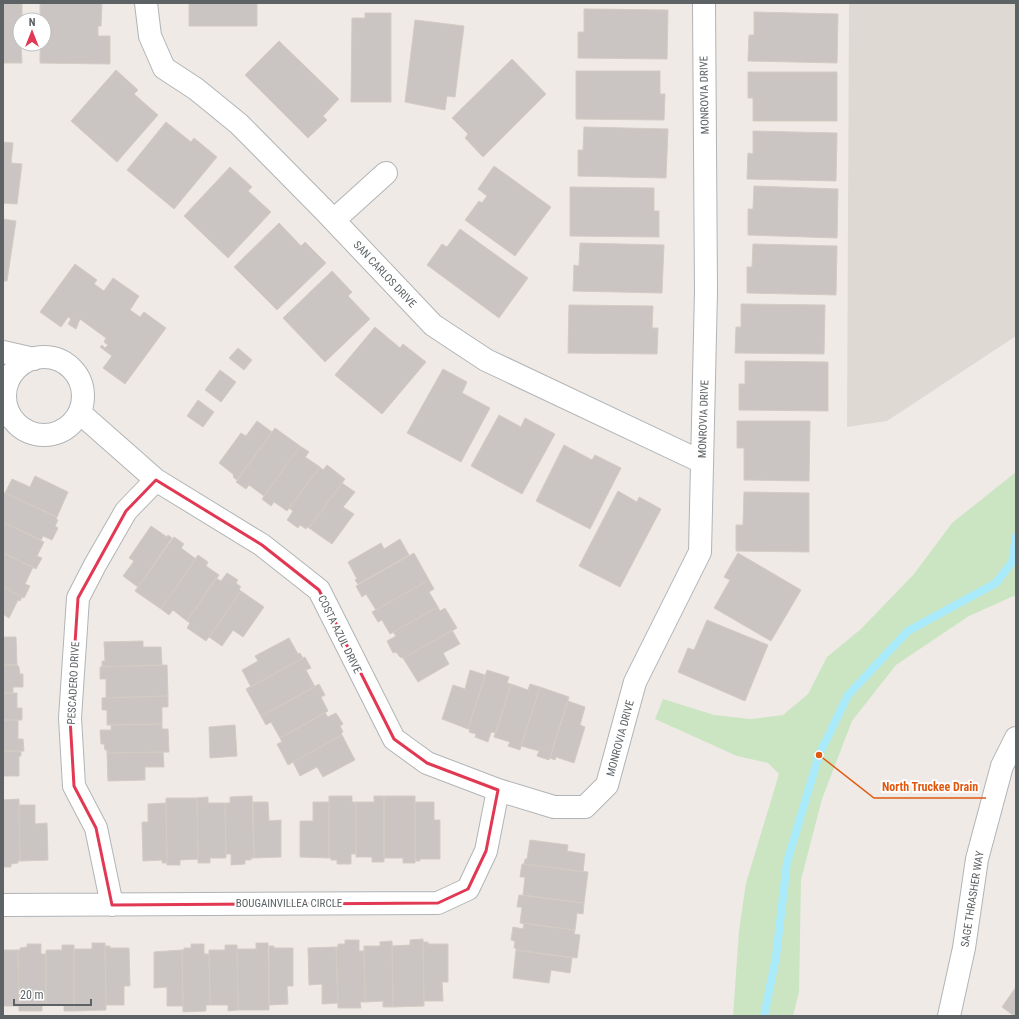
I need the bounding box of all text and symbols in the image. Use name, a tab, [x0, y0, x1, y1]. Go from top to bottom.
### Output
north arrow	[12, 12, 52, 52]
text: N	[29, 16, 36, 29]
street label: MONROVIA DRIVE	[697, 55, 712, 134]
street label: SAN CARLOS DRIVE	[351, 238, 419, 311]
street label: MONROVIA DRIVE	[696, 379, 711, 458]
street label: COSTA AZUL DRIVE	[315, 593, 364, 676]
street label: PESCADERO DRIVE	[65, 641, 82, 725]
street label: MONROVIA DRIVE	[604, 698, 637, 778]
callout: North Truckee Drain	[874, 774, 986, 798]
text: North Truckee Drain	[882, 780, 978, 794]
street label: SAGE THRASHER WAY	[958, 850, 987, 948]
street label: BOUGAINVILLEA CIRCLE	[236, 897, 343, 910]
scale bar	[14, 981, 91, 1007]
text: 20 m	[20, 988, 44, 1002]

